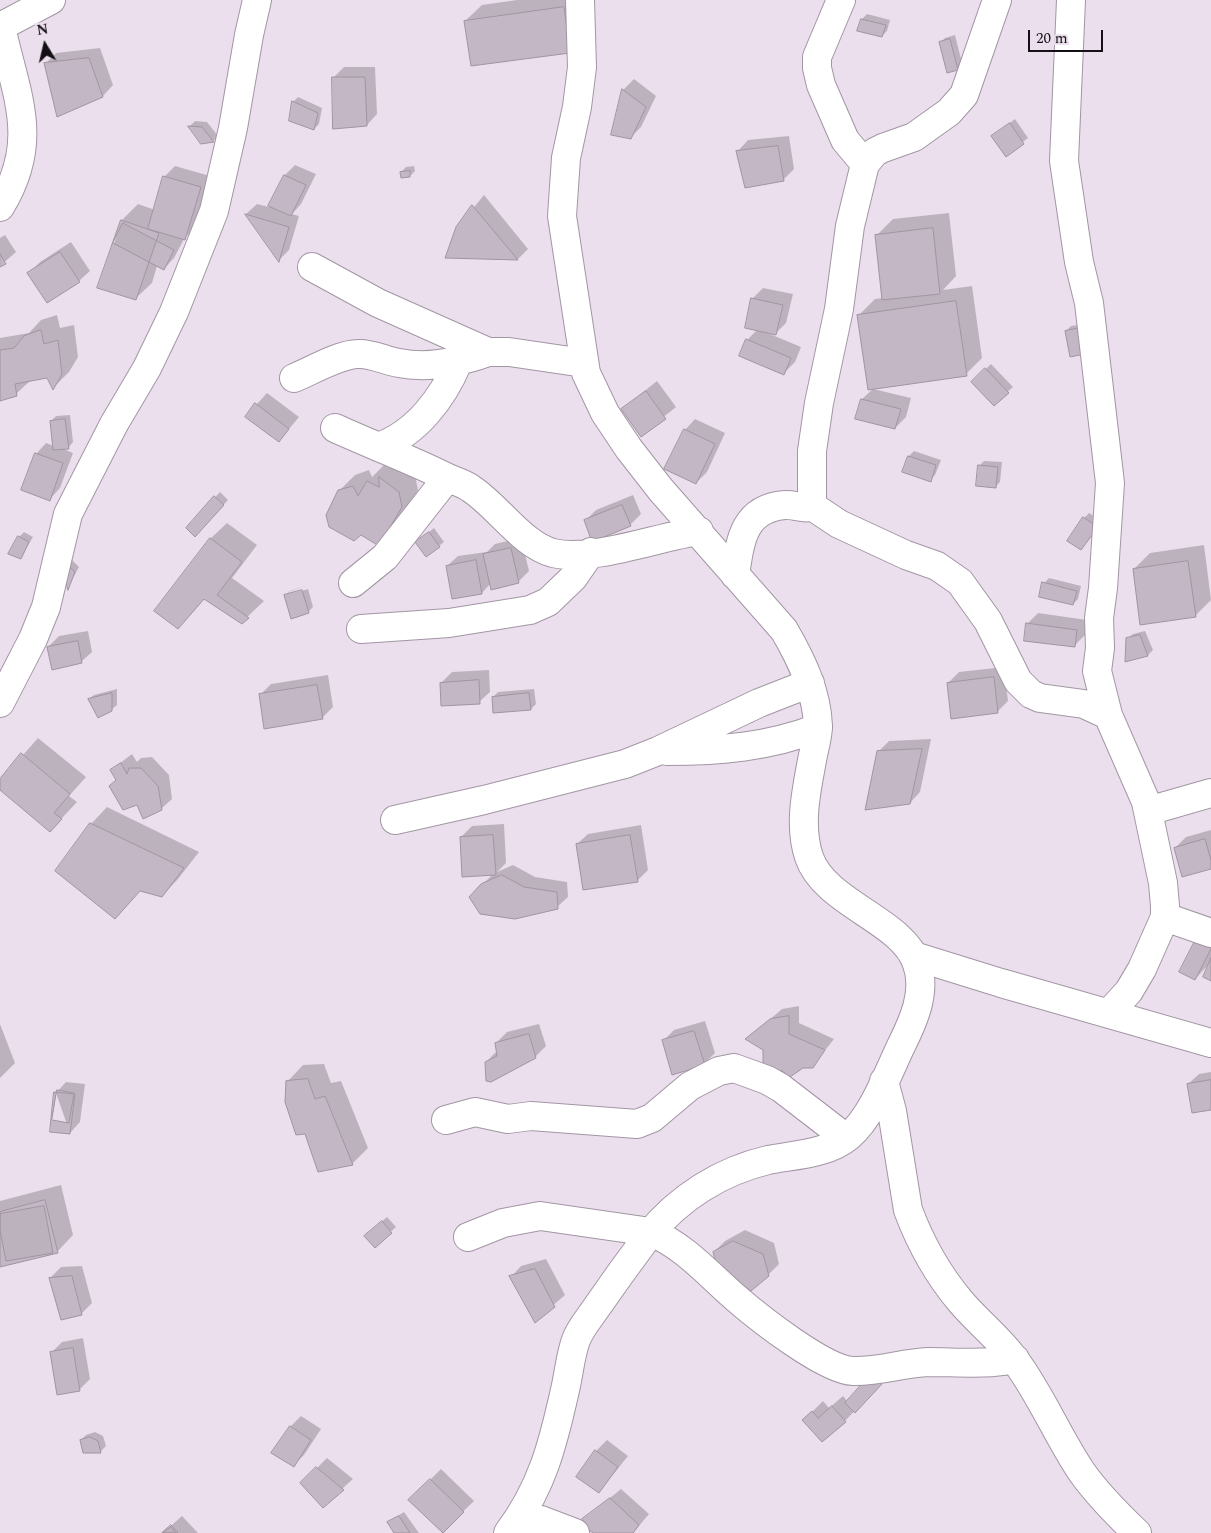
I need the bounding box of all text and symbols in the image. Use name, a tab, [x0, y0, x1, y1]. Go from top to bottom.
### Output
text: N	[35, 18, 50, 41]
north arrow	[20, 20, 70, 70]
scale bar	[1031, 20, 1106, 52]
text: 20 m	[1036, 27, 1068, 50]

